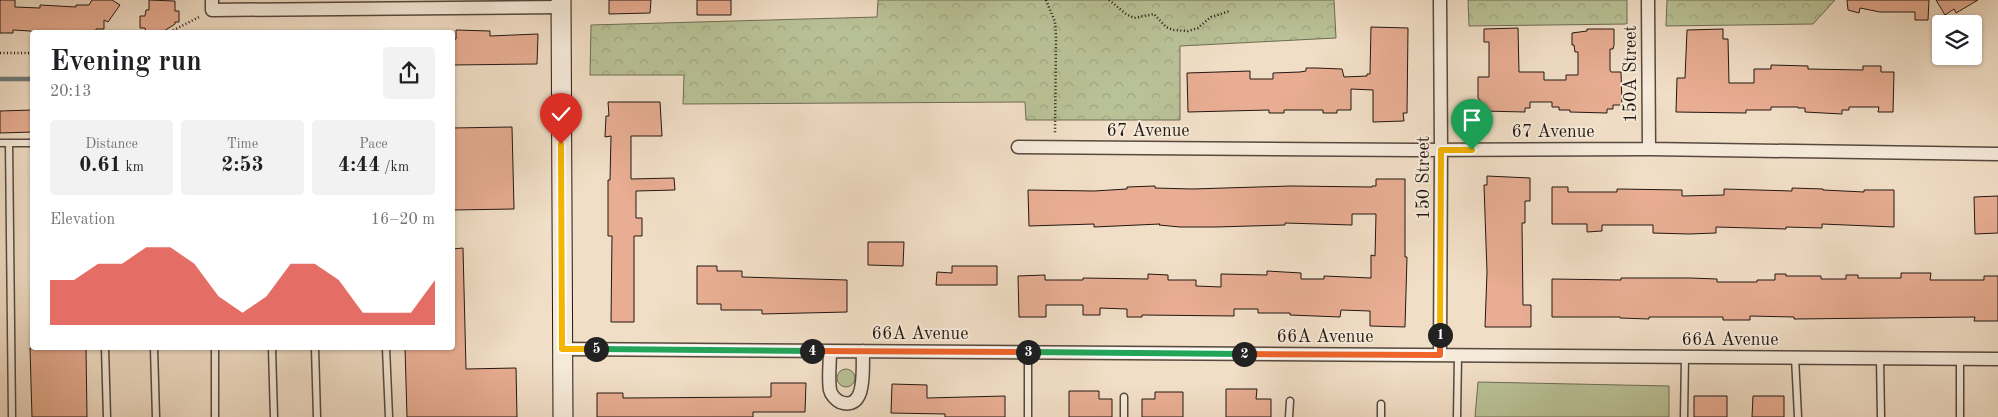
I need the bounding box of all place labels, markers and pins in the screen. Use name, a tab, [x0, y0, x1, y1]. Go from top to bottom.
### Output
pin	[540, 93, 582, 144]
pin	[1451, 99, 1493, 150]
pin: 1	[1428, 322, 1452, 348]
pin: 5	[584, 336, 608, 362]
pin: 4	[800, 338, 824, 364]
pin: 3	[1016, 340, 1040, 364]
pin: 2	[1232, 342, 1256, 366]

